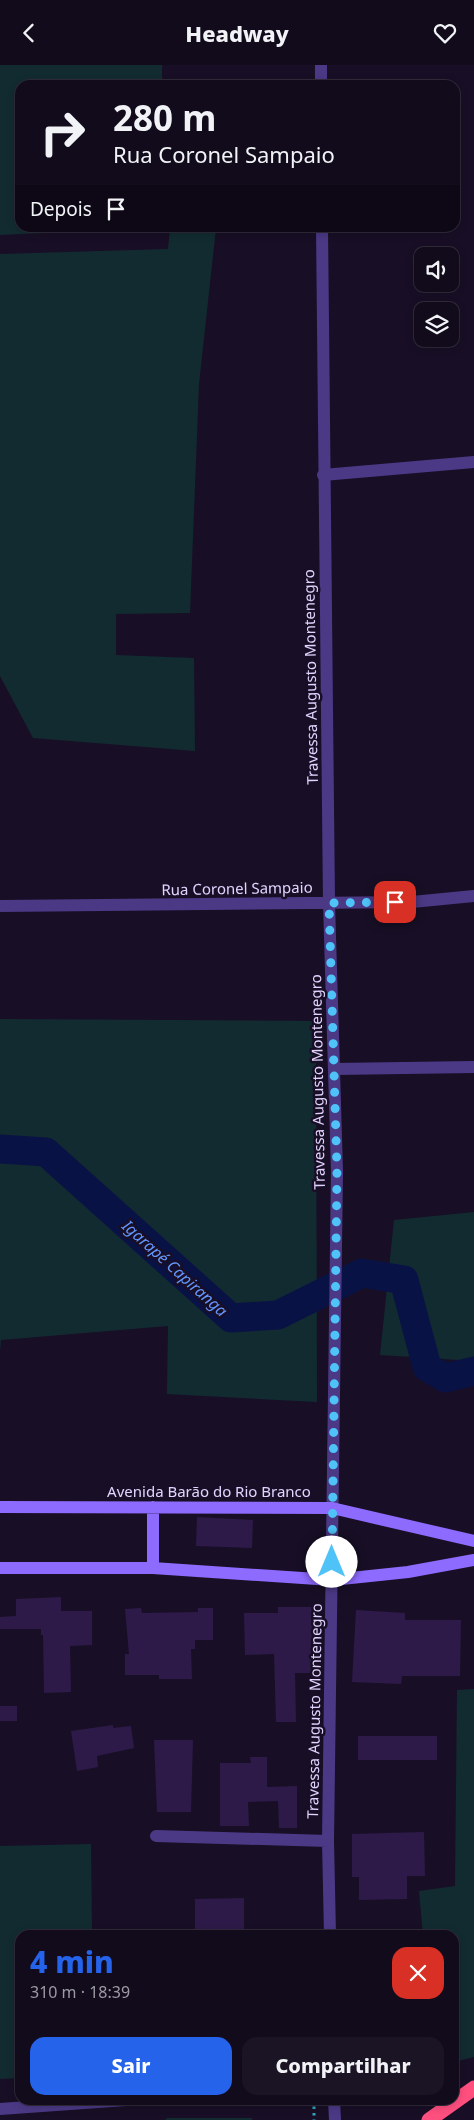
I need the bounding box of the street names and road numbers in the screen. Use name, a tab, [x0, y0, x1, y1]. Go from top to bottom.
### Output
street label: Travessa Augusto Montenegro	[298, 569, 322, 785]
street label: Rua Coronel Sampaio	[161, 877, 313, 899]
street label: Travessa Augusto Montenegro	[305, 974, 329, 1190]
street label: Avenida Barão do Rio Branco	[107, 1481, 311, 1501]
street label: Travessa Augusto Montenegro	[302, 1603, 326, 1819]

